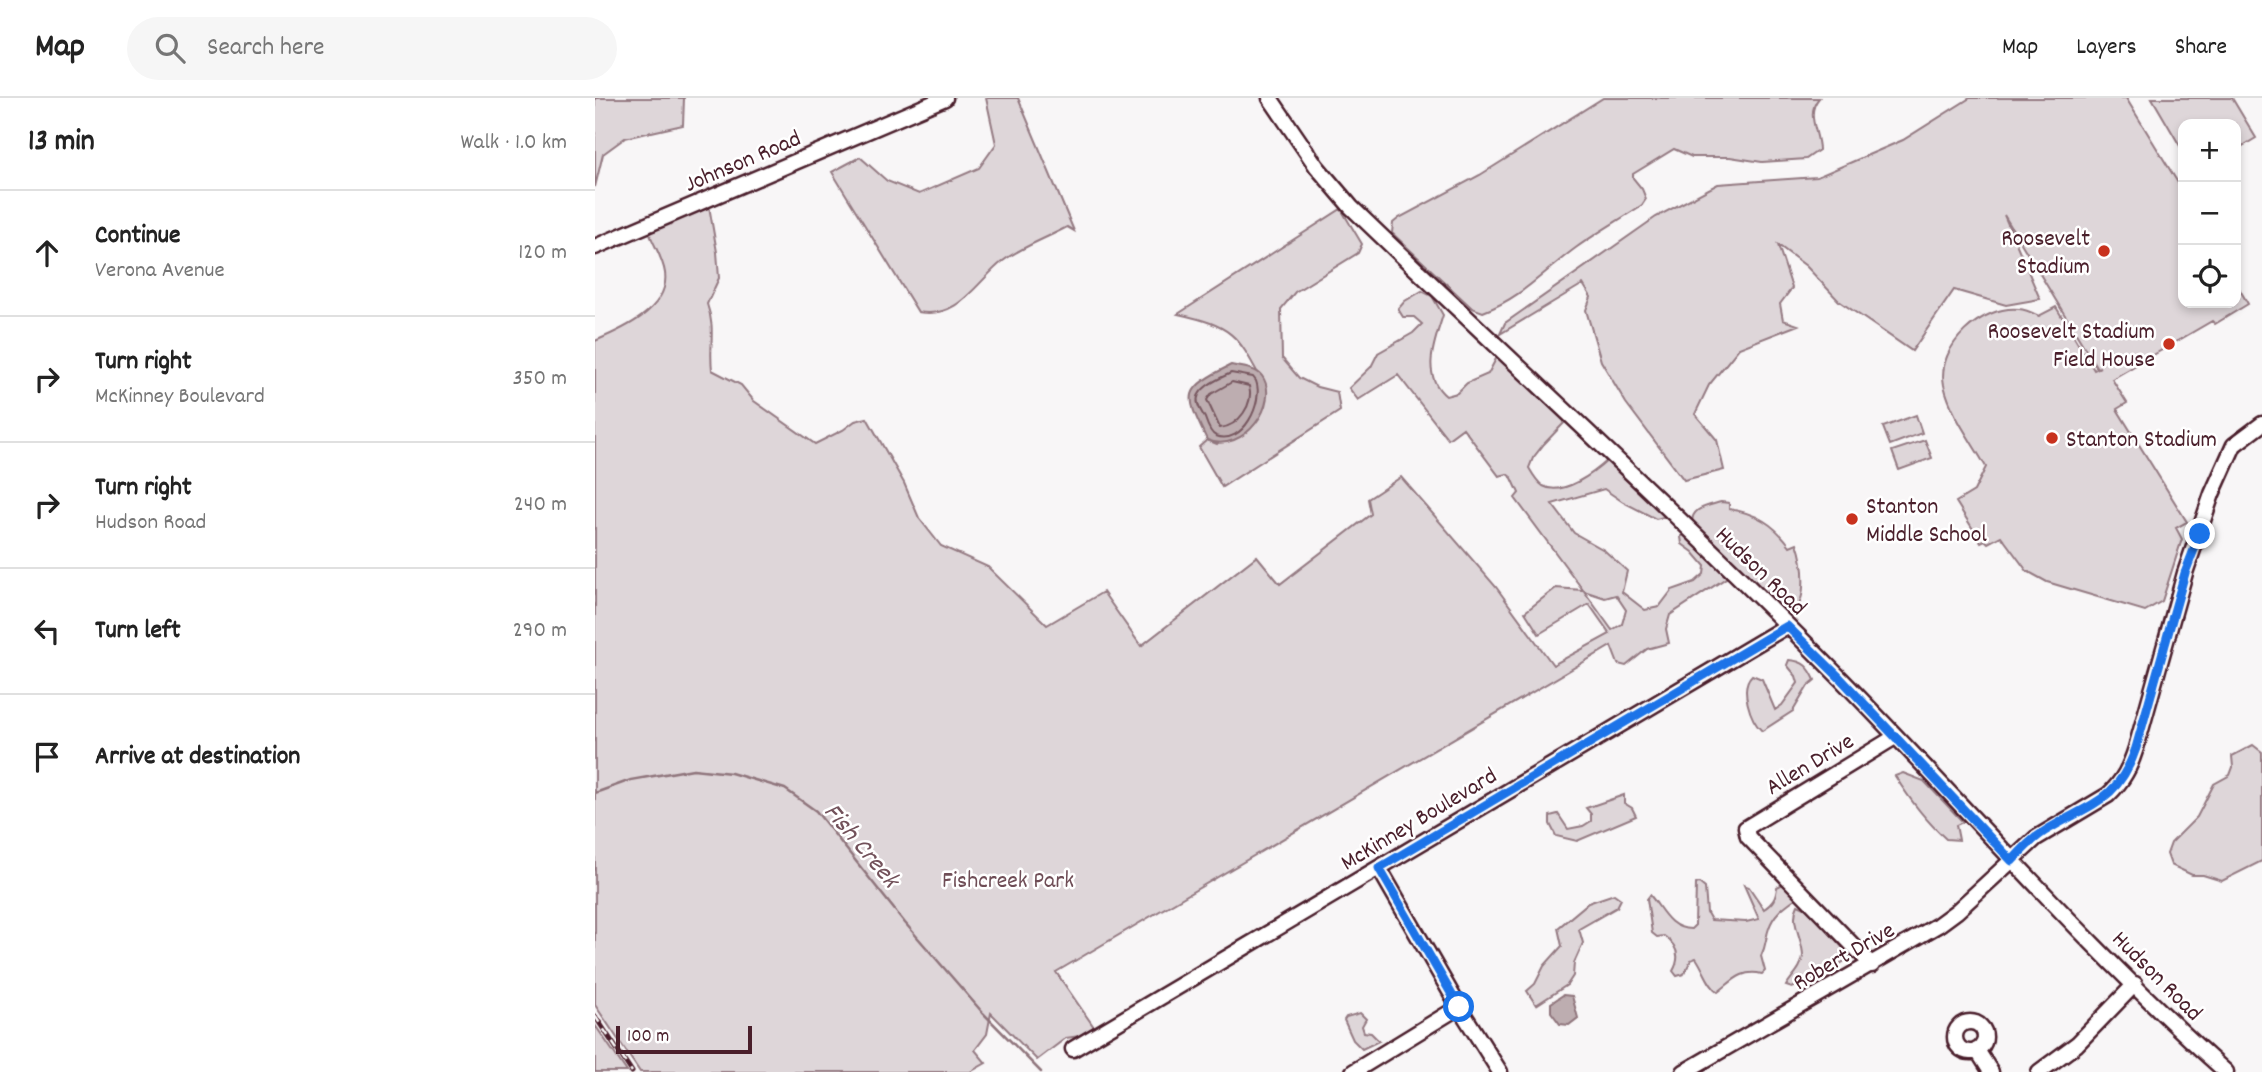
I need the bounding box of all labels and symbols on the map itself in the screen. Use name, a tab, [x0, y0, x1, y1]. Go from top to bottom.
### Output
street label: Johnson Road	[680, 123, 807, 203]
place label: Roosevelt Stadium	[2001, 223, 2090, 285]
marker: Roosevelt Stadium	[2096, 243, 2112, 259]
place label: Roosevelt Stadium Field House	[1987, 316, 2155, 378]
marker: Roosevelt Stadium Field House	[2161, 336, 2177, 352]
place label: Stanton Stadium	[2066, 424, 2217, 458]
marker: Stanton Stadium	[2044, 430, 2060, 446]
place label: Stanton Middle School	[1866, 491, 1987, 553]
marker: Stanton Middle School	[1844, 511, 1860, 527]
route end	[2184, 518, 2215, 549]
street label: Hudson Road	[1706, 520, 1813, 625]
street label: Allen Drive	[1760, 726, 1861, 805]
street label: McKinney Boulevard	[1335, 760, 1504, 881]
water label: Fish Creek	[814, 796, 909, 899]
park label: Fishcreek Park	[942, 865, 1074, 899]
street label: Robert Drive	[1787, 915, 1902, 1001]
street label: Hudson Road	[2103, 924, 2209, 1030]
route start	[1443, 991, 1474, 1022]
scale bar	[616, 1023, 753, 1055]

